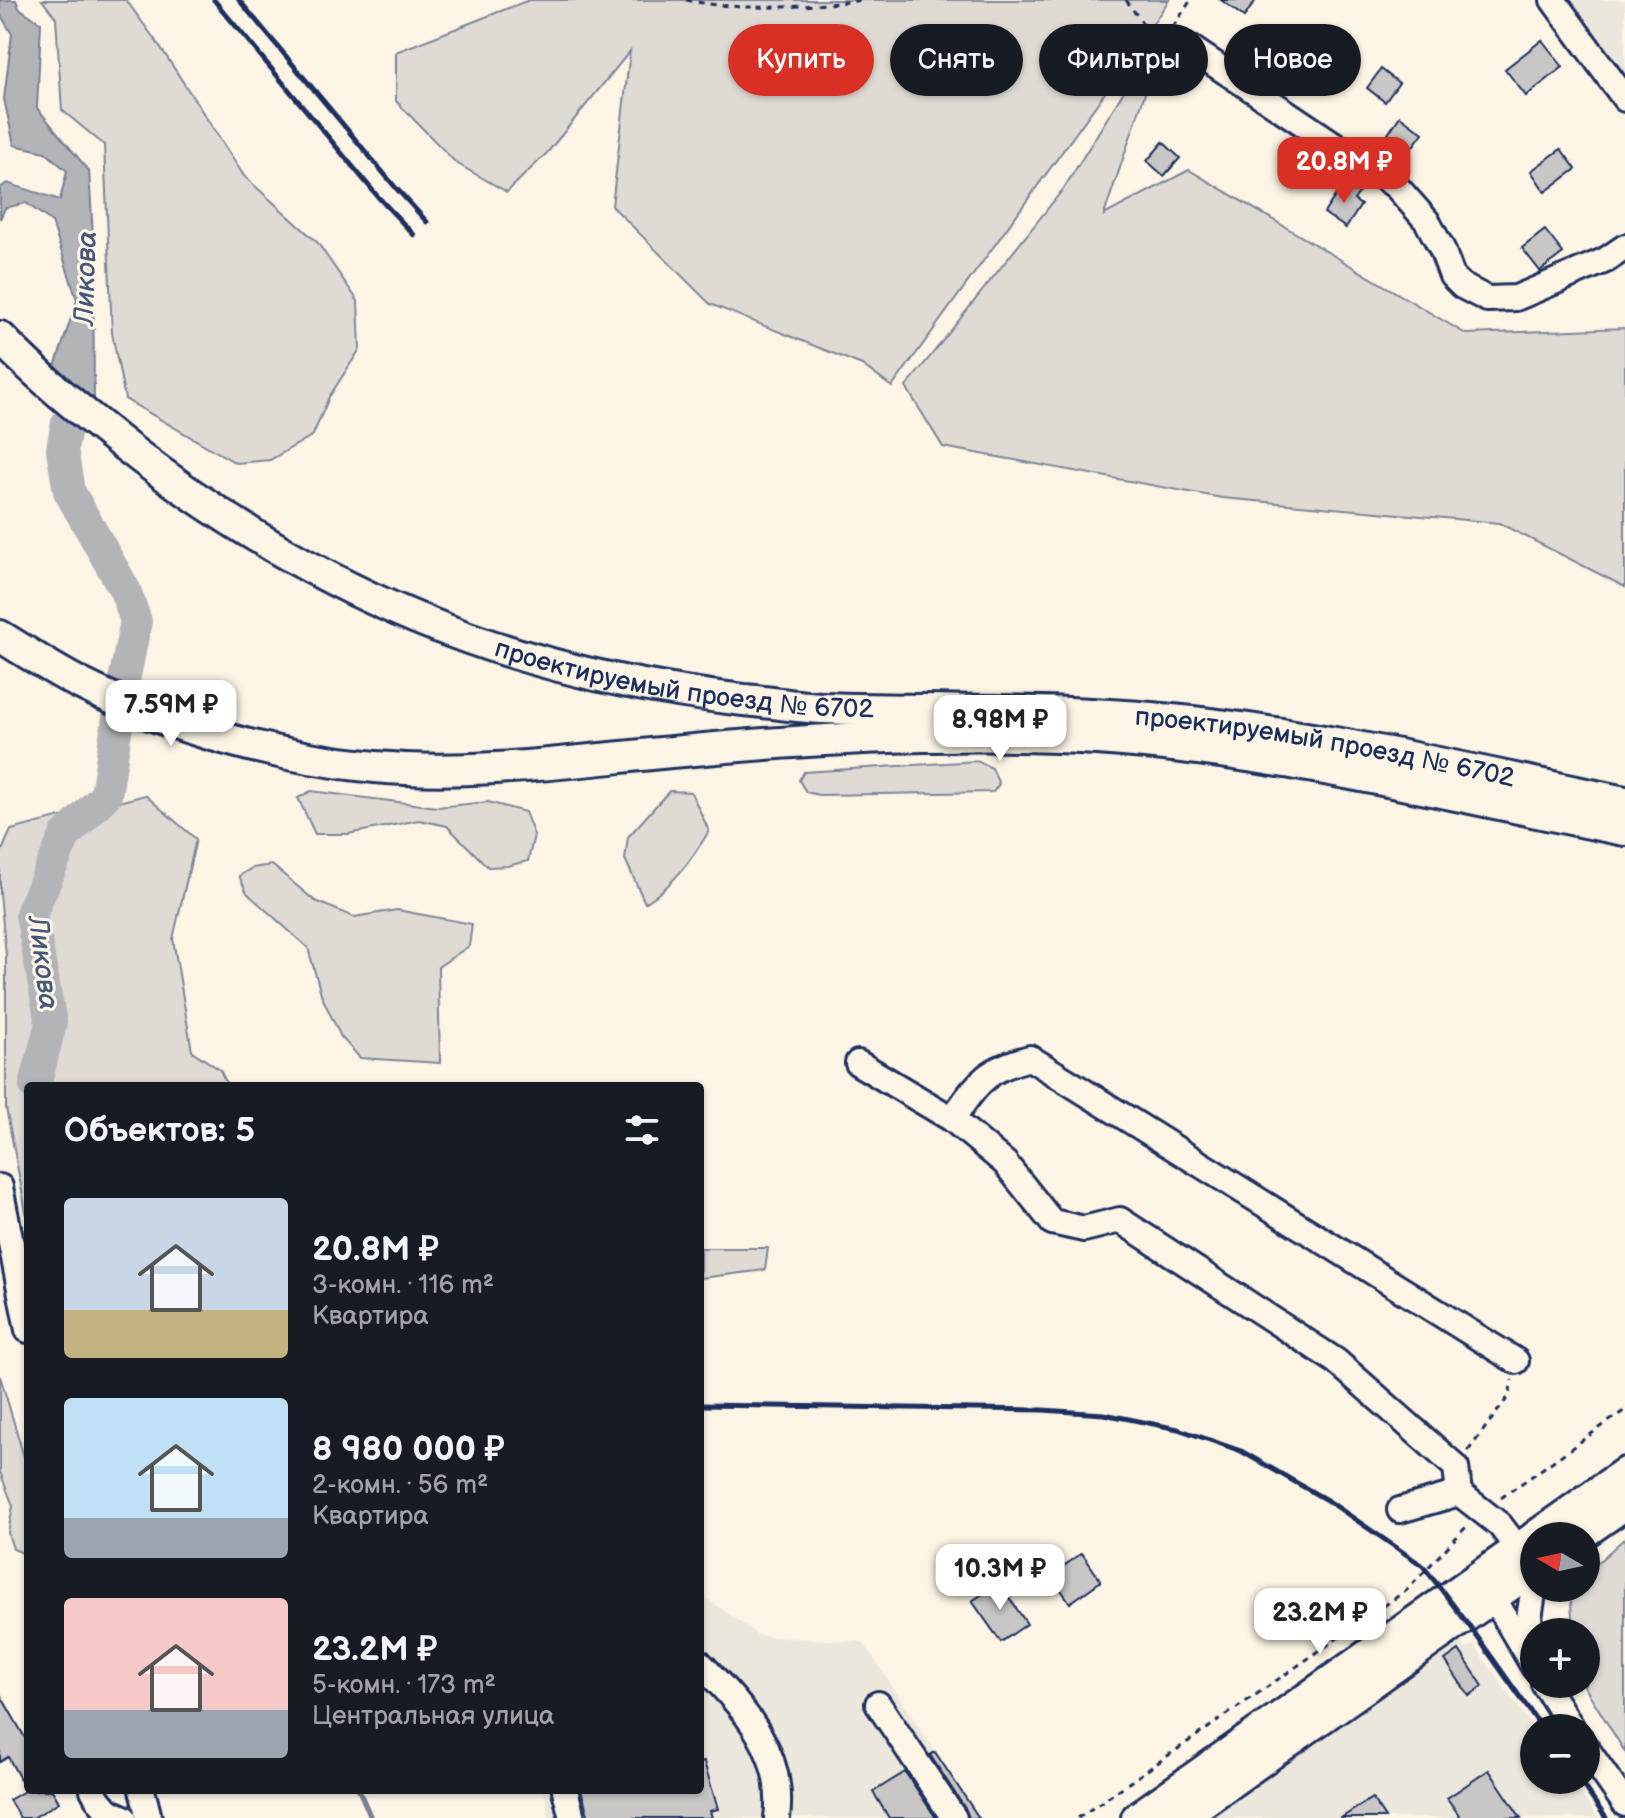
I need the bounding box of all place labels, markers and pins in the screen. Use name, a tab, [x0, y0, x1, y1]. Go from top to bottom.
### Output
pin: 20.8M ₽	[1270, 137, 1418, 205]
pin: 7.59M ₽	[97, 680, 245, 748]
pin: 8.98M ₽	[926, 695, 1074, 763]
pin: 10.3M ₽	[926, 1544, 1074, 1612]
pin: 23.2M ₽	[1246, 1588, 1394, 1656]

